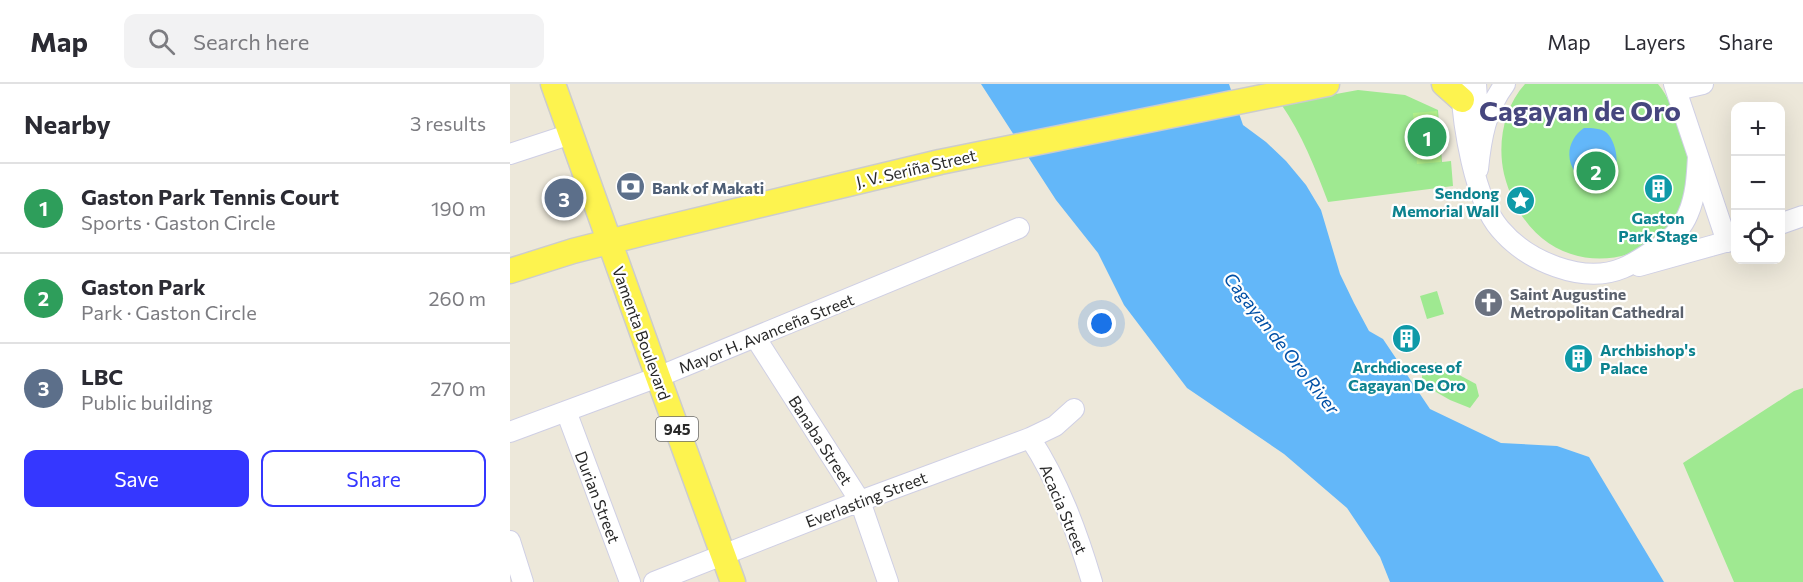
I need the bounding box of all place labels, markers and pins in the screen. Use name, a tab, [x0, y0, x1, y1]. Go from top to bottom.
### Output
pin: 1	[1408, 115, 1446, 160]
pin: 2	[1576, 148, 1616, 194]
bank icon: Bank of Makati	[615, 171, 647, 203]
building icon: Gaston Park Stage	[1642, 173, 1674, 205]
pin: 3	[544, 176, 584, 220]
place label: Bank of Makati	[652, 178, 764, 197]
place label: Sendong Memorial Wall	[1392, 183, 1499, 220]
place icon: Sendong Memorial Wall	[1504, 185, 1536, 217]
place label: Gaston Park Stage	[1618, 208, 1698, 245]
place label: Saint Augustine Metropolitan Cathedral	[1510, 284, 1684, 321]
church icon: Saint Augustine Metropolitan Cathedral	[1473, 286, 1505, 318]
building icon: Archdiocese of Cagayan De Oro	[1391, 322, 1423, 354]
place label: Archbishop's Palace	[1600, 340, 1696, 377]
building icon: Archbishop's Palace	[1563, 342, 1595, 374]
place label: Archdiocese of Cagayan De Oro	[1348, 357, 1466, 394]

